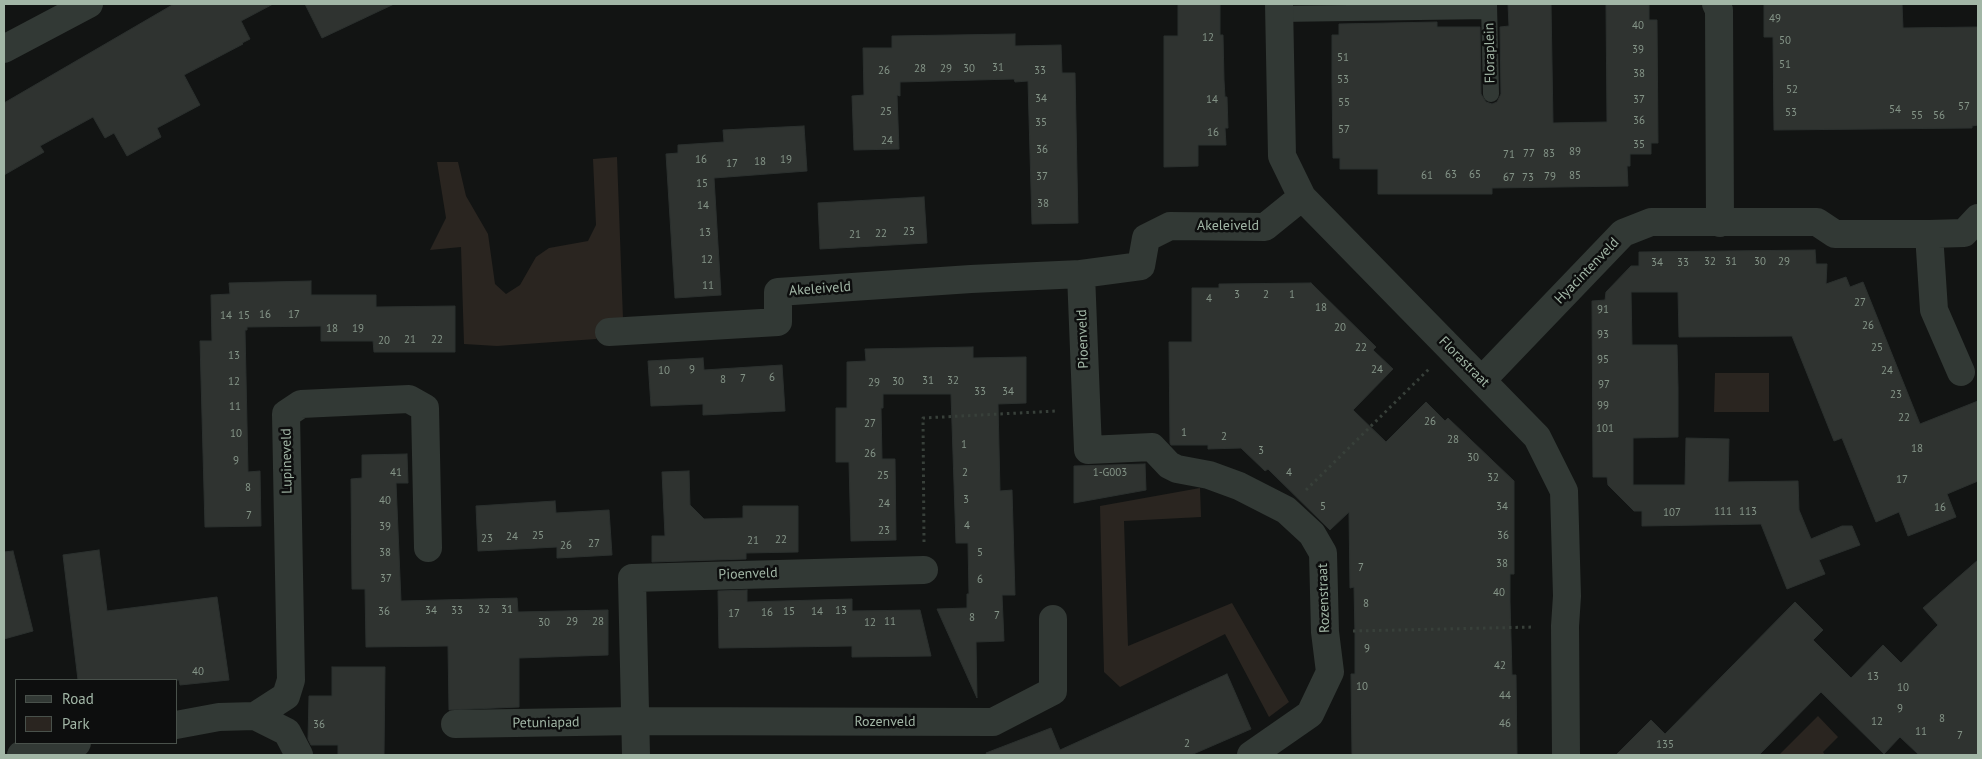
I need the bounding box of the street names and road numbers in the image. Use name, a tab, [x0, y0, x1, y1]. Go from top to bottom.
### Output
street label: Floraplein	[1481, 22, 1499, 84]
street label: Akeleiveld	[1197, 218, 1259, 234]
street label: Hyacintenveld	[1551, 234, 1623, 308]
street label: Akeleiveld	[788, 278, 852, 300]
street label: Pioenveld	[1074, 309, 1092, 369]
street label: Florastraat	[1435, 333, 1493, 391]
street label: Lupineveld	[278, 428, 296, 494]
street label: Rozenstraat	[1314, 563, 1334, 633]
street label: Pioenveld	[718, 565, 778, 583]
street label: Petuniapad	[512, 714, 580, 732]
street label: Rozenveld	[854, 714, 916, 730]

